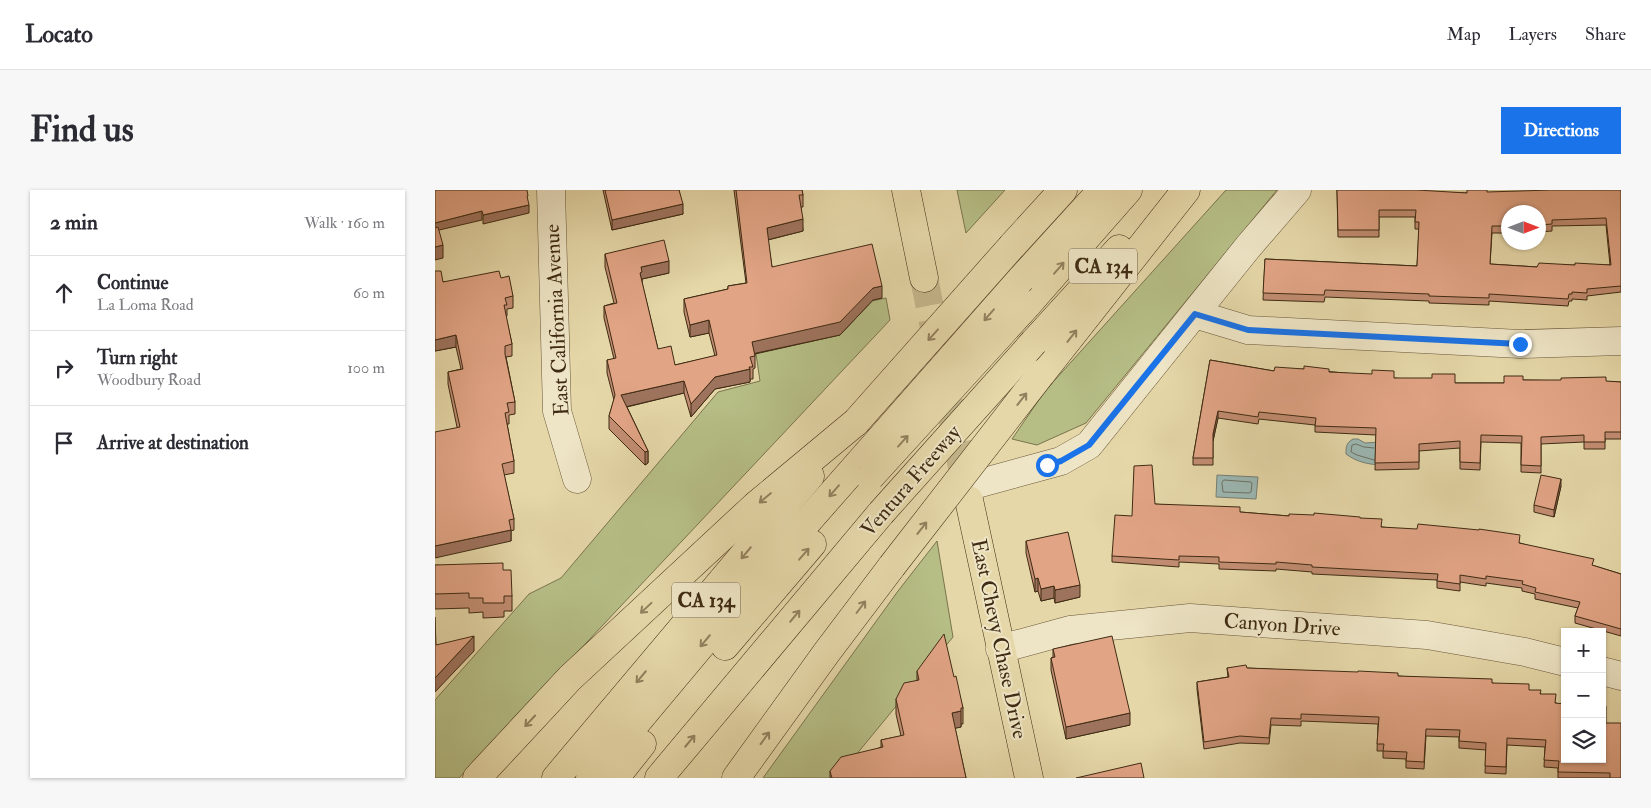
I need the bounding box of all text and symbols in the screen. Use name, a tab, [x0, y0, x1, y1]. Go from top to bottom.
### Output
text: Locato	[25, 19, 93, 50]
text: Map	[1447, 23, 1481, 46]
text: Layers	[1509, 23, 1557, 46]
text: Share	[1585, 23, 1626, 46]
button: Directions	[1501, 107, 1621, 154]
text: Find us	[30, 108, 134, 152]
north arrow	[1501, 205, 1546, 250]
text: 2 min	[50, 209, 98, 236]
text: Walk · 160 m	[304, 213, 385, 233]
street label: East California Avenue	[538, 223, 576, 417]
road number: CA 134	[1069, 248, 1137, 284]
one-way arrow	[1053, 262, 1065, 275]
text: Continue	[97, 271, 168, 295]
icon: ahead	[50, 279, 78, 307]
text: 60 m	[353, 283, 385, 303]
text: La Loma Road	[97, 295, 194, 315]
one-way arrow	[983, 309, 995, 322]
one-way arrow	[928, 328, 939, 341]
one-way arrow	[1066, 329, 1077, 342]
route end	[1509, 333, 1532, 356]
text: Turn right	[97, 346, 177, 370]
icon: right	[50, 354, 78, 382]
text: 100 m	[347, 358, 385, 378]
text: Woodbury Road	[97, 370, 201, 390]
one-way arrow	[1016, 393, 1027, 406]
street label: Ventura Freeway	[855, 419, 968, 543]
icon: arrive	[50, 429, 78, 457]
text: Arrive at destination	[97, 431, 249, 455]
one-way arrow	[897, 435, 909, 448]
route start	[1036, 454, 1059, 477]
one-way arrow	[828, 485, 840, 498]
one-way arrow	[759, 492, 772, 503]
one-way arrow	[917, 522, 928, 535]
street label: East Chevy Chase Drive	[965, 537, 1033, 742]
one-way arrow	[740, 546, 752, 559]
one-way arrow	[799, 547, 810, 560]
road number: CA 134	[672, 582, 740, 618]
one-way arrow	[856, 600, 866, 614]
one-way arrow	[639, 602, 652, 614]
street label: Canyon Drive	[1223, 607, 1342, 643]
one-way arrow	[789, 610, 800, 623]
map controls	[1561, 628, 1606, 763]
button: +	[1561, 628, 1606, 673]
one-way arrow	[699, 634, 710, 647]
one-way arrow	[636, 670, 647, 683]
button: −	[1561, 673, 1606, 718]
one-way arrow	[524, 715, 536, 728]
button: layers	[1561, 718, 1606, 763]
one-way arrow	[760, 732, 770, 746]
one-way arrow	[685, 734, 696, 747]

